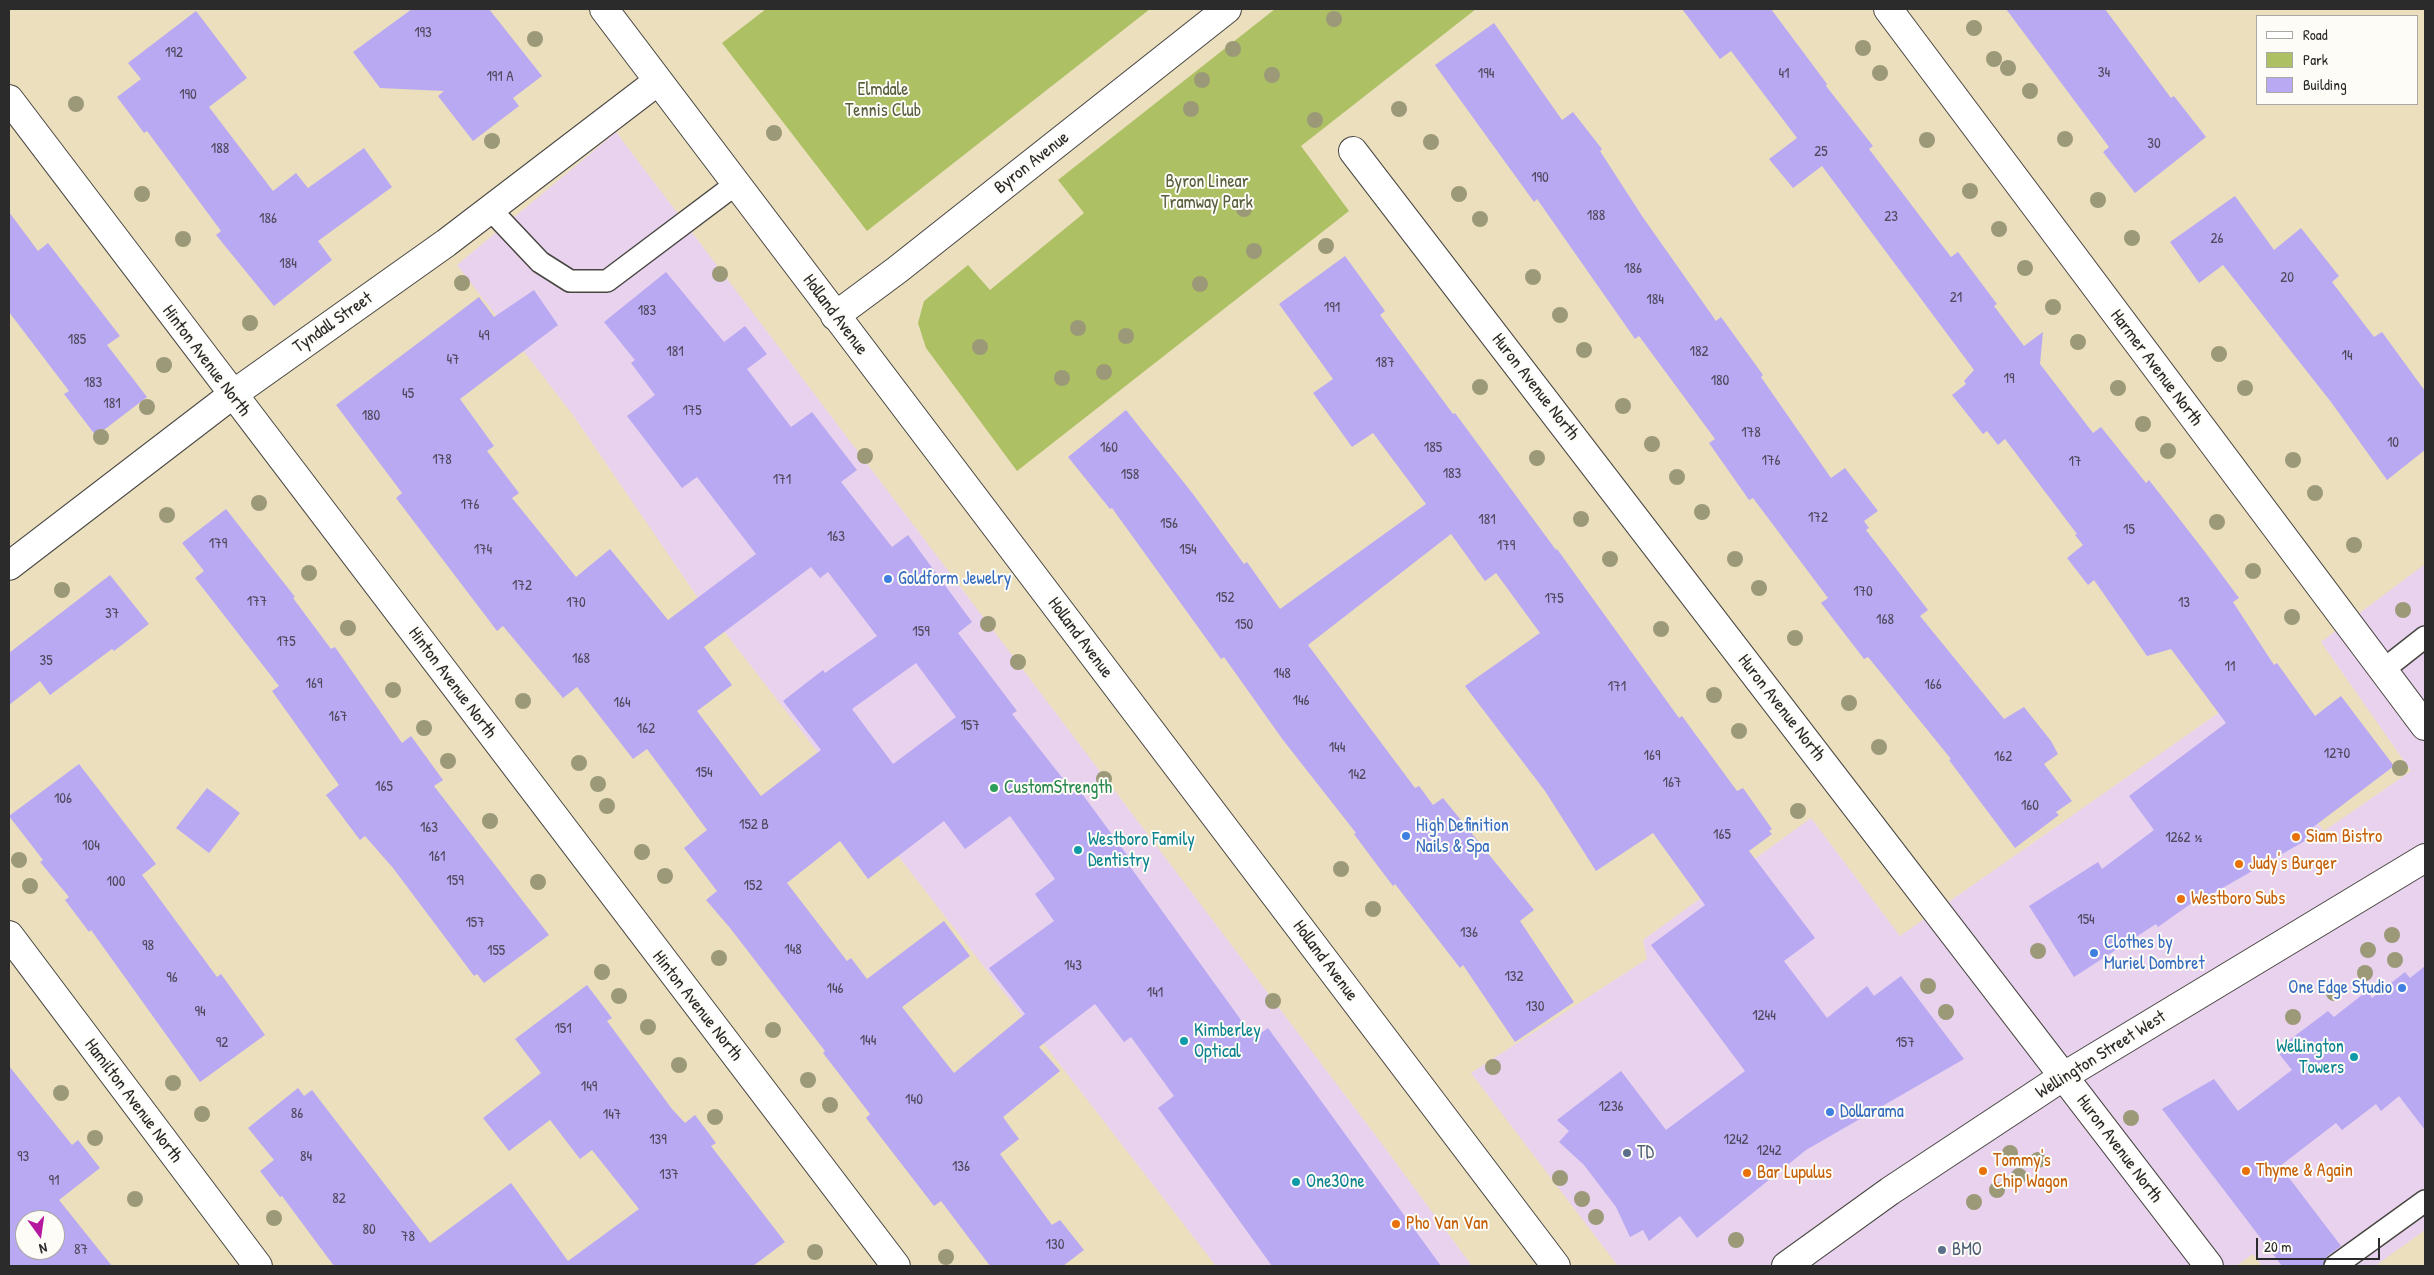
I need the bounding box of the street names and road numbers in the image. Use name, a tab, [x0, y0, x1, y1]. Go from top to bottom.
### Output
street label: Byron Avenue	[990, 127, 1074, 199]
street label: Holland Avenue	[798, 270, 872, 360]
street label: Tyndall Street	[289, 288, 377, 358]
street label: Hinton Avenue North	[157, 301, 255, 421]
street label: Harmer Avenue North	[2105, 306, 2207, 430]
street label: Huron Avenue North	[1487, 329, 1583, 445]
street label: Holland Avenue	[1043, 593, 1117, 683]
street label: Hinton Avenue North	[403, 623, 501, 743]
street label: Huron Avenue North	[1733, 650, 1829, 766]
street label: Holland Avenue	[1288, 916, 1362, 1006]
street label: Hinton Avenue North	[647, 947, 747, 1065]
street label: Wellington Street West	[2032, 1006, 2170, 1104]
street label: Hamilton Avenue North	[79, 1035, 187, 1167]
street label: Huron Avenue North	[2071, 1091, 2167, 1207]

